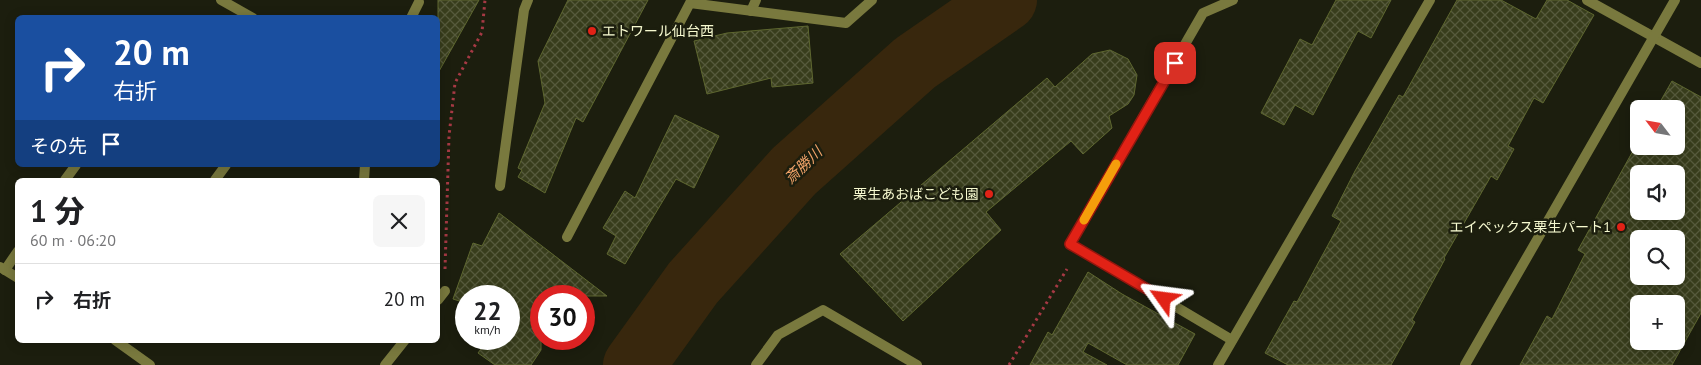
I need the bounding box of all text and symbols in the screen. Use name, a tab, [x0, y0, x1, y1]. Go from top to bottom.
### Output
place label: エトワール仙台西	[602, 22, 714, 40]
marker: エトワール仙台西	[586, 25, 598, 37]
text: 20 m	[113, 29, 190, 75]
icon: right	[30, 35, 95, 100]
pin	[1154, 42, 1196, 84]
icon: arrive	[1161, 49, 1189, 77]
text: 右折	[113, 77, 157, 105]
north arrow	[1630, 100, 1685, 155]
map controls	[1630, 100, 1685, 350]
icon: arrive	[97, 130, 125, 158]
text: その先	[30, 134, 87, 158]
water label: 斎勝川	[780, 141, 827, 187]
button: sound	[1630, 165, 1685, 220]
place label: 栗生あおばこども園	[853, 185, 979, 203]
marker: 栗生あおばこども園	[983, 188, 995, 200]
text: 1 分	[30, 191, 85, 230]
button: close	[373, 195, 425, 247]
place label: エイペックス栗生パート1	[1450, 218, 1611, 236]
marker: エイペックス栗生パート1	[1615, 221, 1627, 233]
text: 60 m · 06:20	[30, 230, 116, 250]
button: search	[1630, 230, 1685, 285]
position arrow	[1137, 272, 1189, 324]
icon: right	[30, 285, 58, 313]
speed limit sign: 30	[530, 285, 595, 350]
text: 20 m	[384, 287, 425, 311]
text: 右折	[73, 288, 111, 312]
text: 22	[473, 295, 502, 327]
button: +	[1630, 295, 1685, 350]
text: km/h	[474, 322, 501, 337]

